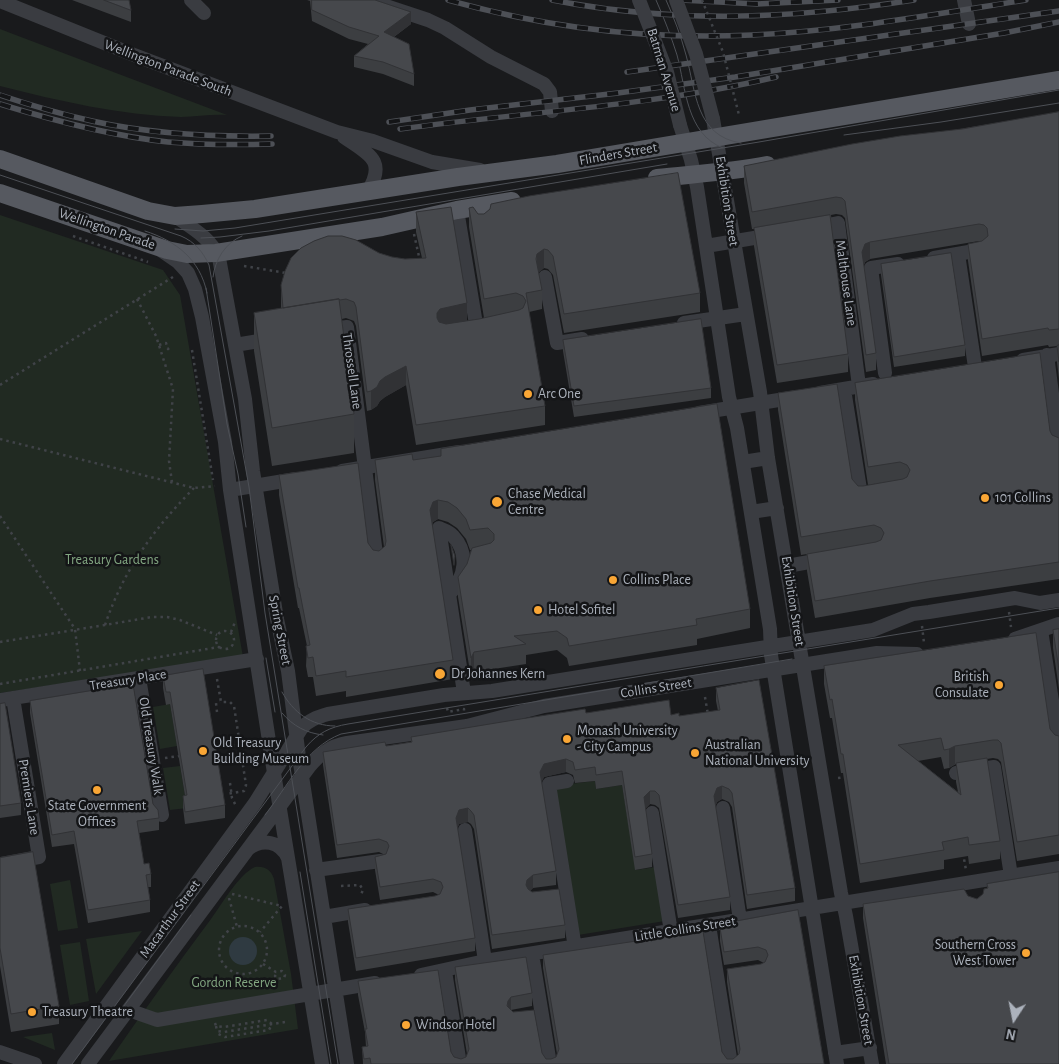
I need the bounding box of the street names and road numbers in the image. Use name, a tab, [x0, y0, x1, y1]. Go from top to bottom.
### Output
street label: Batman Avenue	[643, 26, 685, 114]
street label: Wellington Parade South	[102, 36, 234, 100]
street label: Flinders Street	[578, 139, 658, 169]
street label: Exhibition Street	[712, 155, 742, 247]
street label: Wellington Parade	[57, 205, 157, 253]
street label: Malthouse Lane	[832, 239, 860, 327]
street label: Throssell Lane	[338, 332, 366, 410]
street label: Exhibition Street	[778, 555, 808, 647]
street label: Spring Street	[265, 594, 295, 666]
street label: Treasury Place	[88, 666, 168, 694]
street label: Collins Street	[619, 674, 693, 702]
street label: Old Treasury Walk	[135, 696, 167, 796]
street label: Premiers Lane	[15, 758, 43, 836]
street label: Macarthur Street	[136, 877, 204, 961]
street label: Little Collins Street	[633, 913, 737, 945]
street label: Exhibition Street	[845, 954, 877, 1046]

